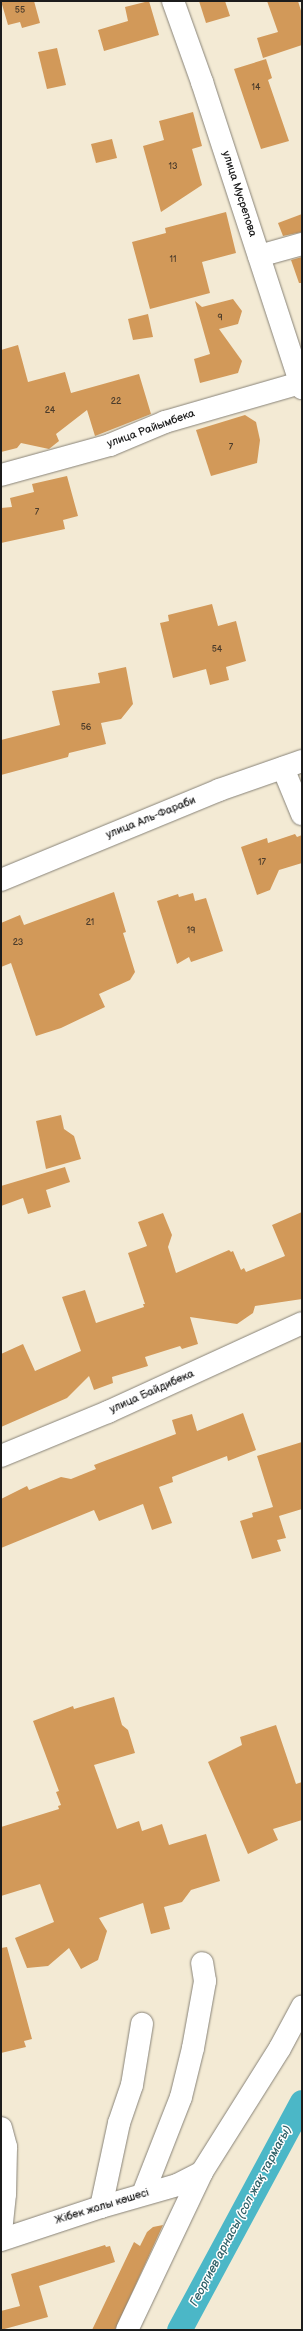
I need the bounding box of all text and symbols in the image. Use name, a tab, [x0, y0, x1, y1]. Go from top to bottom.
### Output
house number: 55	[15, 6, 25, 16]
house number: 14	[252, 83, 260, 93]
street label: улица Мусрепова	[219, 149, 259, 239]
house number: 13	[168, 162, 178, 172]
house number: 11	[170, 255, 176, 265]
house number: 9	[217, 313, 223, 323]
house number: 22	[111, 397, 121, 407]
house number: 24	[45, 406, 55, 416]
street label: улица Райымбека	[105, 407, 197, 451]
house number: 7	[229, 443, 233, 453]
house number: 7	[35, 508, 39, 518]
house number: 54	[212, 645, 222, 655]
house number: 56	[81, 723, 91, 733]
street label: улица Аль-Фараби	[104, 794, 198, 842]
house number: 17	[258, 858, 266, 868]
house number: 21	[86, 918, 94, 928]
house number: 19	[187, 926, 195, 936]
house number: 23	[13, 938, 23, 948]
street label: улица Байдибека	[108, 1367, 196, 1417]
water label: Георгиев арнасы (сол жақ тармағы)	[187, 2123, 295, 2309]
street label: Жібек жолы көшесі	[53, 2186, 151, 2228]

